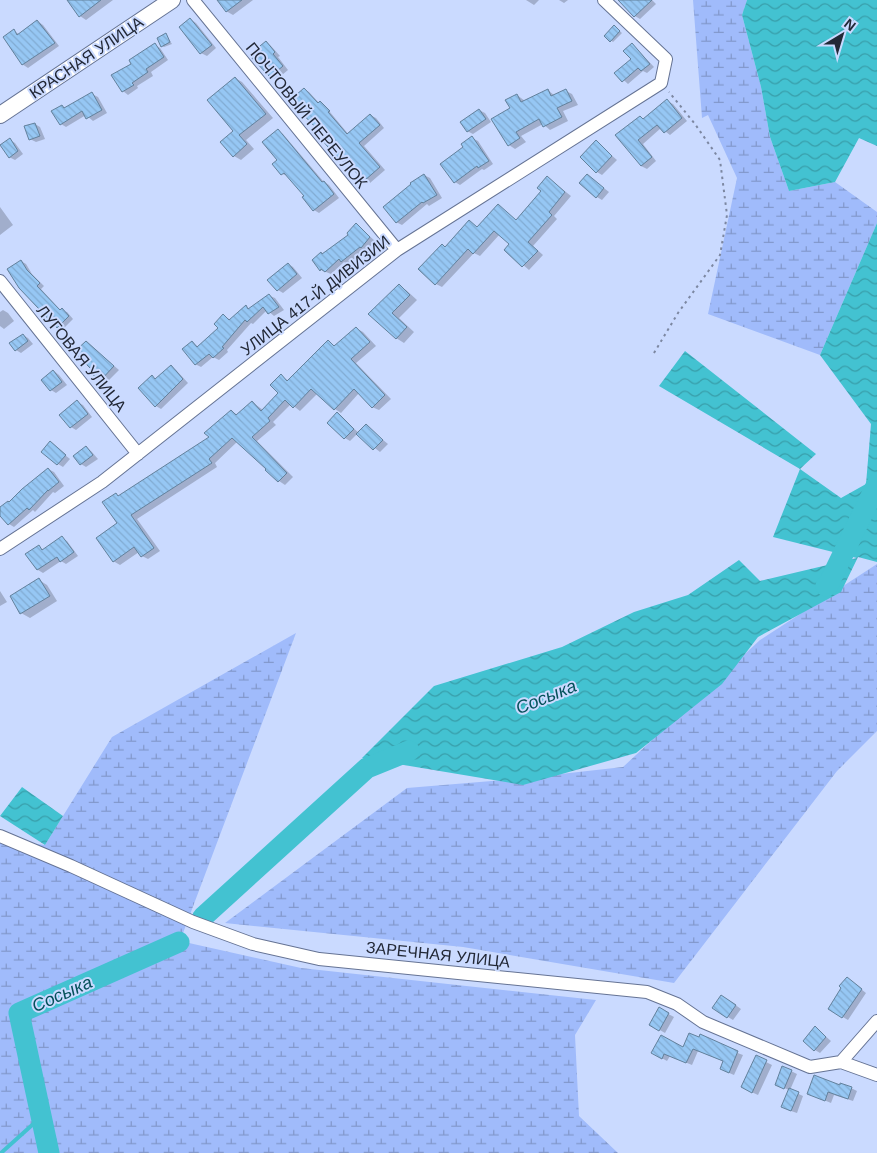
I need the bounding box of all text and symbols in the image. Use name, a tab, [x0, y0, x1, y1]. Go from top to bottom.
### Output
north arrow	[817, 10, 867, 60]
street label: КРАСНАЯ УЛИЦА	[26, 13, 147, 102]
text: N	[841, 15, 859, 34]
street label: ПОЧТОВЫЙ ПЕРЕУЛОК	[243, 39, 372, 192]
street label: УЛИЦА 417-Й ДИВИЗИИ	[237, 231, 393, 359]
street label: ЛУГОВАЯ УЛИЦА	[34, 302, 130, 415]
water label: Сосыка	[513, 676, 579, 718]
street label: ЗАРЕЧНАЯ УЛИЦА	[365, 938, 511, 971]
water label: Сосыка	[29, 972, 95, 1016]

